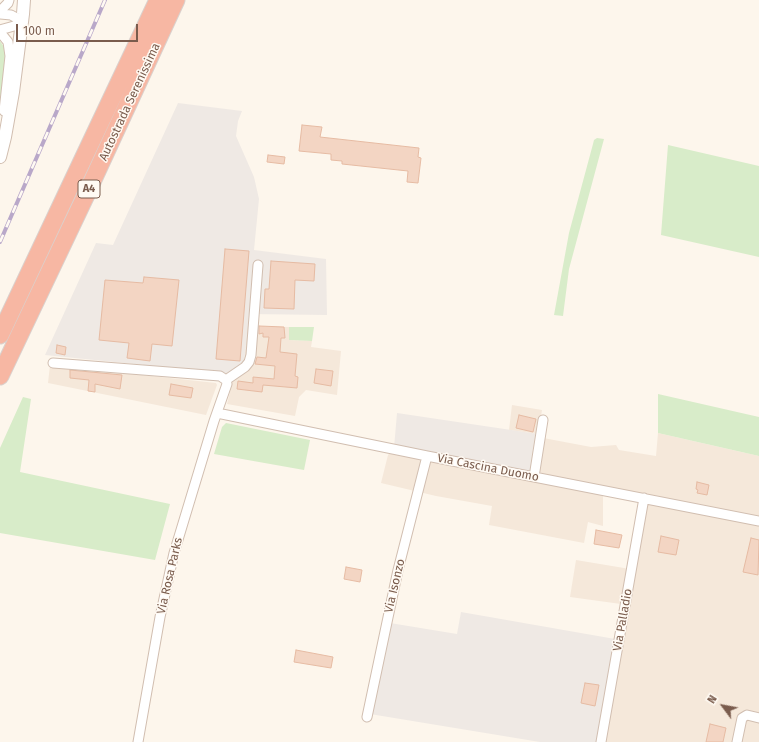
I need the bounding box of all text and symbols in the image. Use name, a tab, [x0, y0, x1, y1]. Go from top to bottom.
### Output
scale bar	[18, 16, 140, 42]
text: 100 m	[23, 24, 55, 38]
street label: Autostrada Serenissima	[96, 41, 164, 163]
road number: A4	[78, 180, 100, 198]
street label: Via Cascina Duomo	[436, 451, 540, 485]
street label: Via Rosa Parks	[154, 536, 186, 616]
street label: Via Isonzo	[382, 558, 408, 614]
street label: Via Palladio	[610, 587, 636, 653]
north arrow	[703, 686, 743, 726]
text: N	[705, 693, 720, 706]

